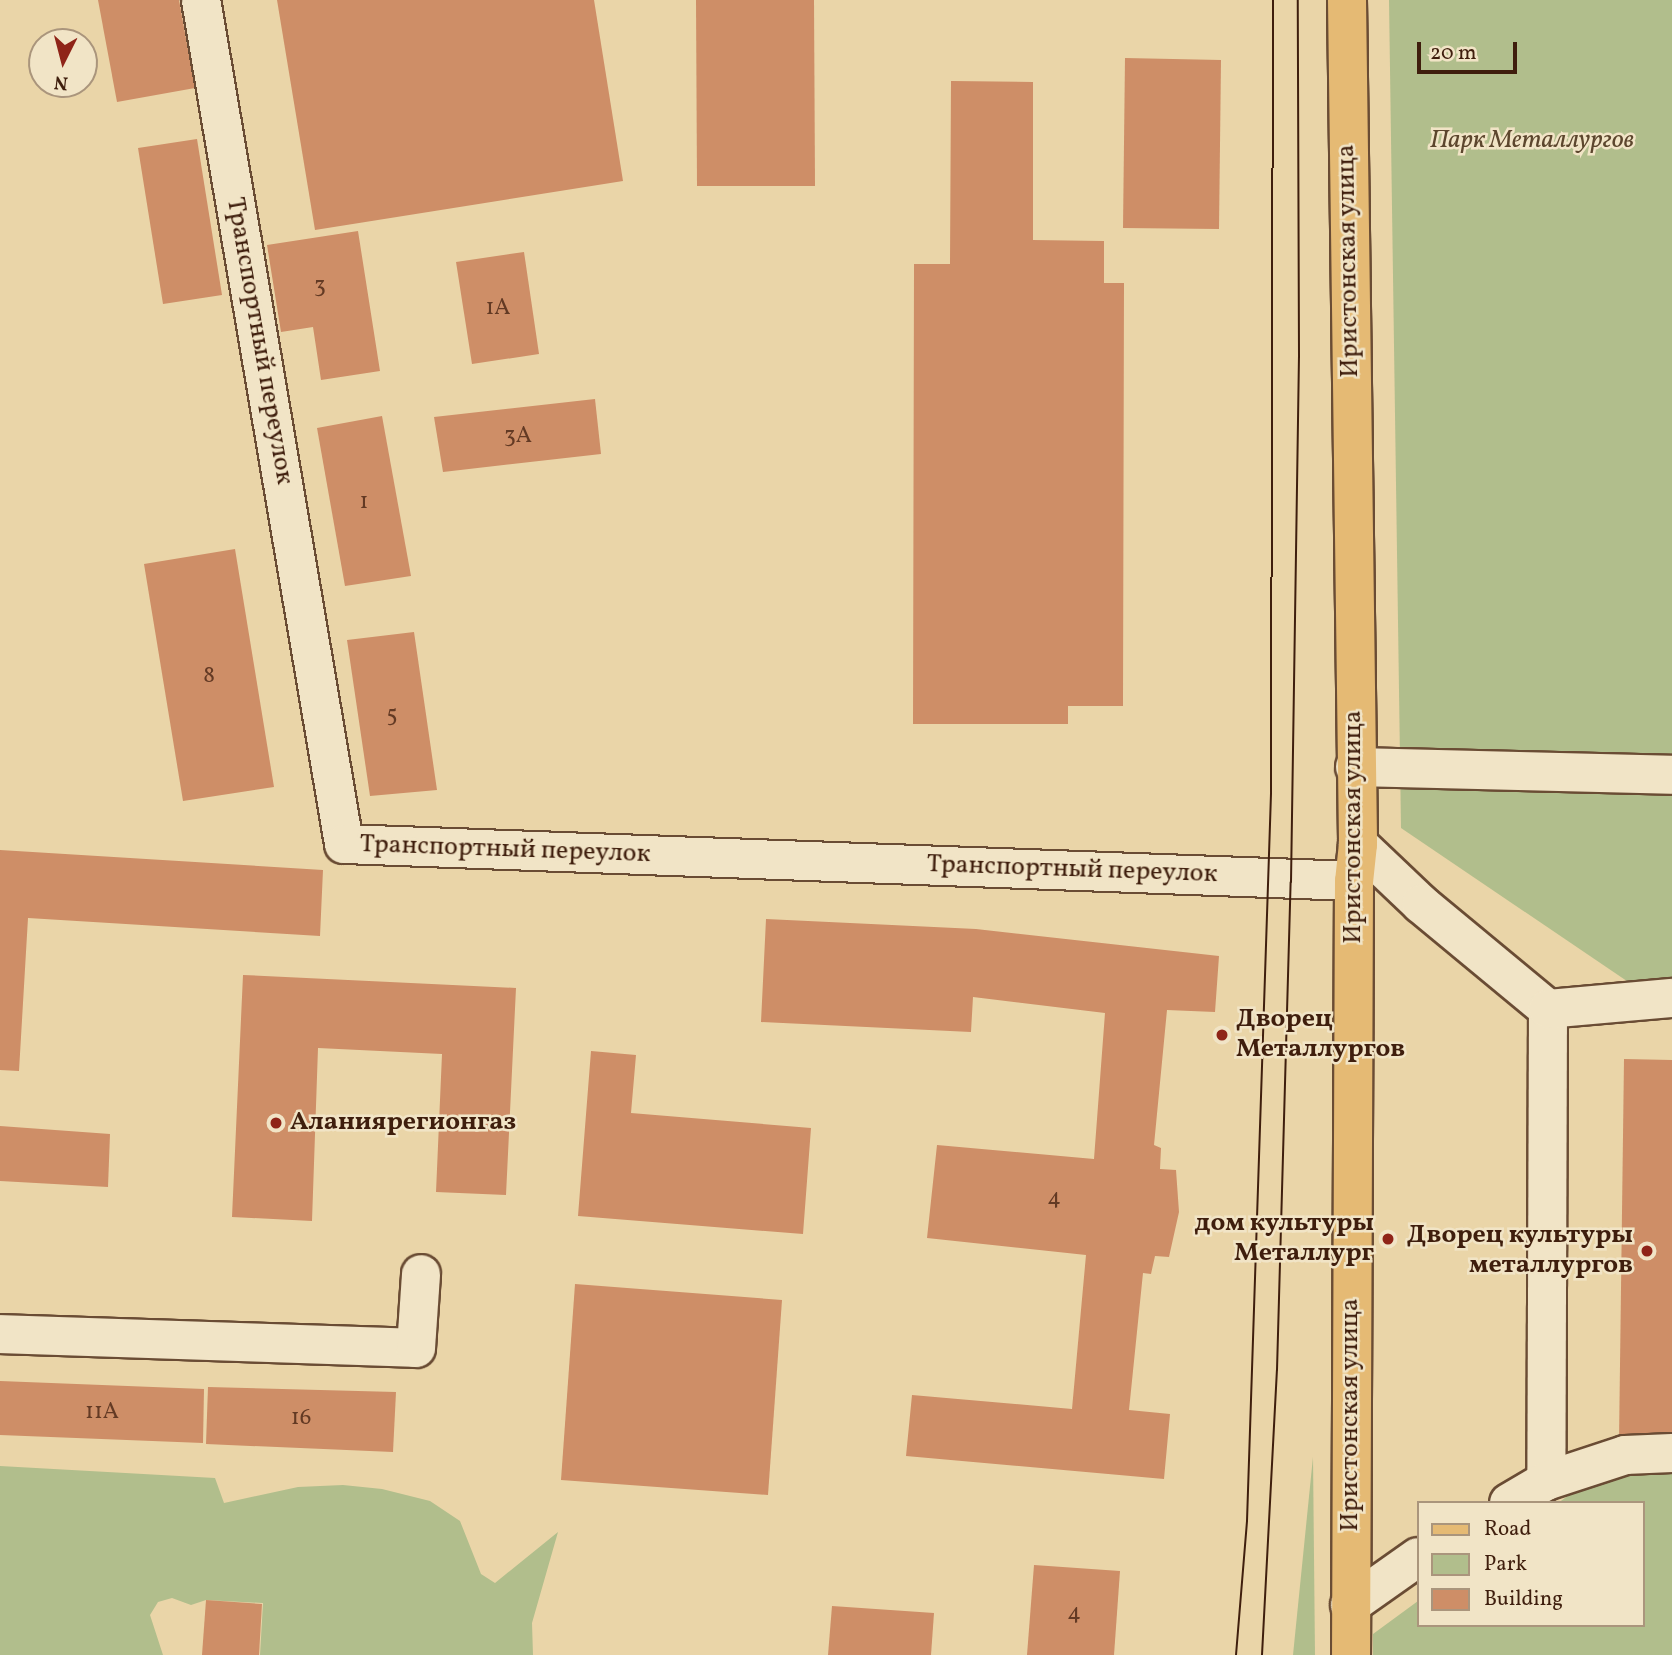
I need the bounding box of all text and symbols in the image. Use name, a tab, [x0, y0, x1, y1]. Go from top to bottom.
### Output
north arrow	[28, 28, 98, 98]
scale bar	[1420, 28, 1520, 72]
text: 20 m	[1430, 39, 1476, 68]
text: N	[53, 68, 69, 96]
park label: Парк Металлургов	[1430, 125, 1634, 157]
street label: Иристонская улица	[1331, 144, 1367, 378]
street label: Транспортный переулок	[218, 195, 300, 487]
house number: 3	[314, 272, 326, 300]
house number: 1А	[485, 294, 511, 322]
house number: 3А	[504, 422, 532, 450]
house number: 1	[360, 488, 368, 516]
house number: 8	[203, 662, 215, 690]
house number: 5	[386, 701, 398, 729]
street label: Иристонская улица	[1338, 710, 1370, 944]
street label: Транспортный переулок	[359, 829, 651, 871]
street label: Транспортный переулок	[926, 849, 1218, 891]
place label: Дворец Металлургов	[1236, 1004, 1405, 1066]
marker: Дворец Металлургов	[1214, 1027, 1230, 1043]
place label: Аланиярегионгаз	[290, 1107, 516, 1139]
marker: Аланиярегионгаз	[268, 1115, 284, 1131]
house number: 4	[1047, 1184, 1061, 1212]
place label: дом культуры Металлург	[1194, 1208, 1374, 1270]
place label: Дворец культуры металлургов	[1407, 1220, 1633, 1282]
marker: дом культуры Металлург	[1380, 1231, 1396, 1247]
marker: Дворец культуры металлургов	[1639, 1243, 1655, 1259]
street label: Иристонская улица	[1335, 1298, 1367, 1532]
house number: 11А	[85, 1398, 119, 1426]
house number: 16	[291, 1404, 311, 1432]
legend	[1416, 1501, 1644, 1627]
text: Road	[1484, 1515, 1531, 1544]
text: Park	[1484, 1550, 1527, 1579]
text: Building	[1484, 1585, 1563, 1614]
house number: 4	[1067, 1599, 1081, 1627]

